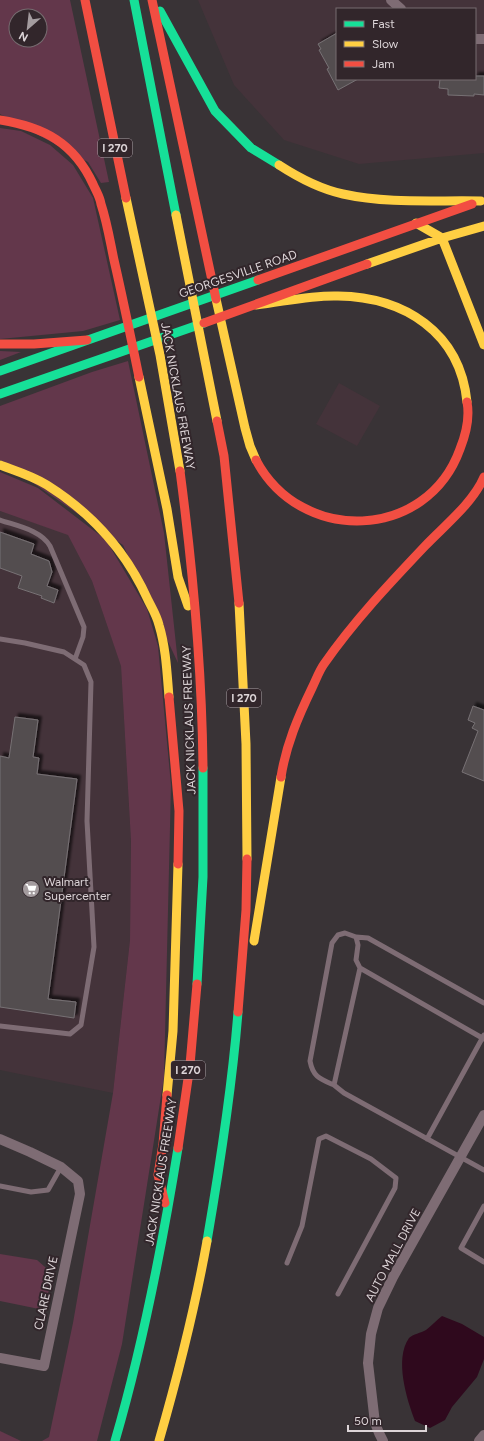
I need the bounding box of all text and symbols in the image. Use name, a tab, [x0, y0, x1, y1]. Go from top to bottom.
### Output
north arrow	[8, 8, 48, 48]
legend	[336, 8, 476, 80]
text: Fast	[372, 17, 395, 31]
text: N	[17, 29, 30, 44]
text: Slow	[372, 37, 399, 51]
text: Jam	[372, 57, 395, 71]
road number: I 270	[98, 139, 132, 157]
street label: GEORGESVILLE ROAD	[177, 247, 299, 301]
street label: JACK NICKLAUS FREEWAY	[158, 321, 198, 471]
street label: JACK NICKLAUS FREEWAY	[179, 644, 199, 795]
road number: I 270	[227, 689, 261, 707]
place label: Walmart Supercenter	[44, 875, 111, 903]
supermarket icon: Walmart Supercenter	[21, 879, 41, 899]
road number: I 270	[171, 1061, 205, 1079]
street label: JACK NICKLAUS FREEWAY	[142, 1096, 180, 1247]
street label: AUTO MALL DRIVE	[363, 1206, 423, 1304]
street label: CLARE DRIVE	[31, 1255, 61, 1331]
scale bar	[348, 1407, 426, 1433]
text: 50 m	[354, 1414, 382, 1428]

